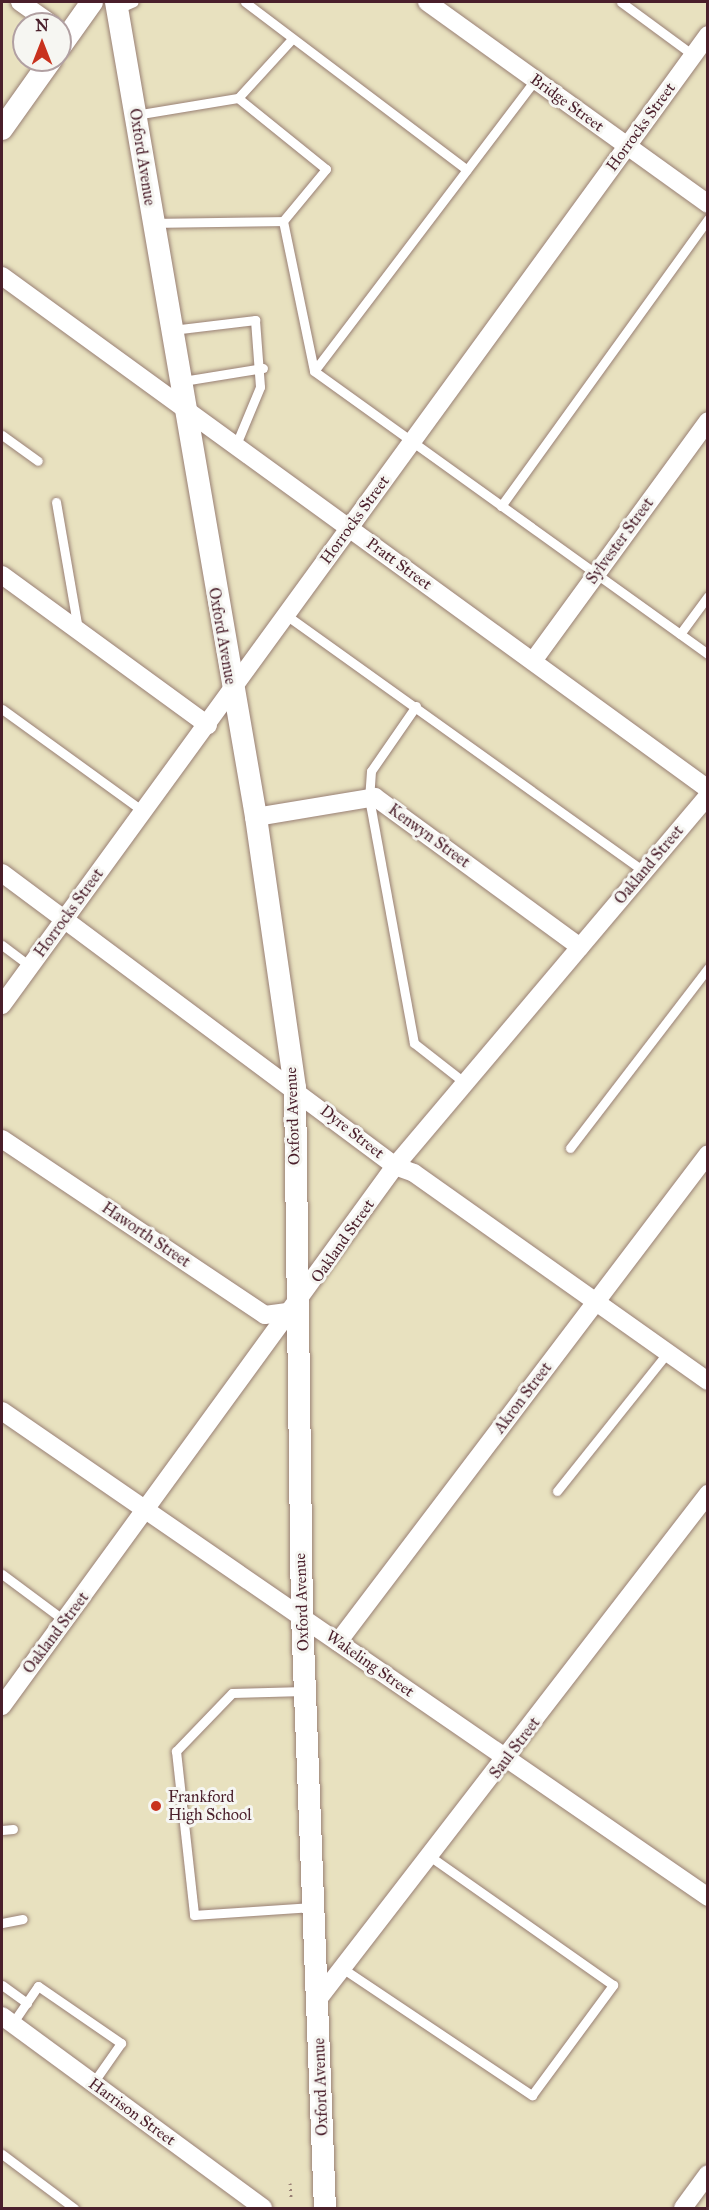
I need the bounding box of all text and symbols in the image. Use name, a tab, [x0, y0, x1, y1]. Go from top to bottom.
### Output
north arrow	[12, 12, 72, 72]
text: N	[35, 16, 49, 35]
street label: Bridge Street	[526, 70, 608, 136]
street label: Horrocks Street	[602, 79, 680, 175]
street label: Oxford Avenue	[125, 107, 159, 207]
street label: Horrocks Street	[316, 472, 394, 568]
street label: Sylvester Street	[582, 494, 658, 588]
street label: Pratt Street	[362, 534, 436, 594]
street label: Oxford Avenue	[204, 586, 240, 686]
street label: Kenwyn Street	[384, 800, 474, 872]
street label: Oakland Street	[610, 822, 688, 908]
street label: Horrocks Street	[30, 865, 108, 961]
street label: Oxford Avenue	[282, 1067, 304, 1165]
street label: Dyre Street	[316, 1101, 388, 1163]
street label: Oakland Street	[307, 1196, 379, 1286]
street label: Haworth Street	[98, 1198, 194, 1272]
street label: Akron Street	[490, 1359, 556, 1437]
street label: Oxford Avenue	[291, 1553, 313, 1651]
street label: Oakland Street	[19, 1588, 93, 1678]
street label: Wakeling Street	[322, 1627, 418, 1701]
street label: Saul Street	[486, 1713, 544, 1783]
place label: Frankford High School	[168, 1787, 251, 1825]
marker: Frankford High School	[149, 1799, 163, 1813]
street label: Oxford Avenue	[310, 2038, 332, 2136]
street label: Harrison Street	[85, 2074, 179, 2150]

